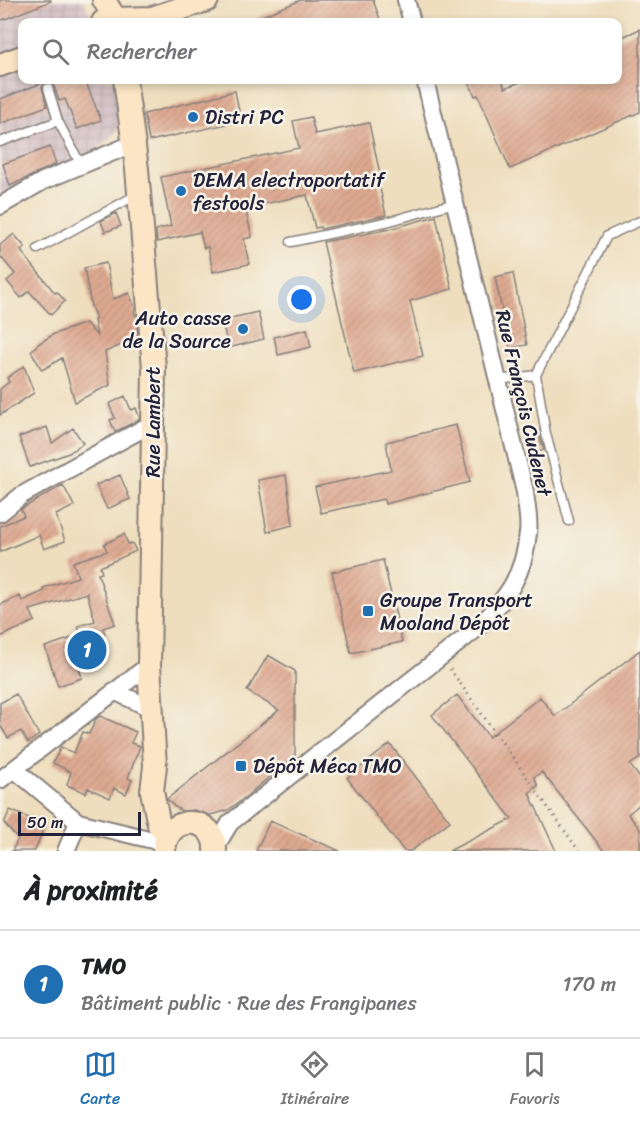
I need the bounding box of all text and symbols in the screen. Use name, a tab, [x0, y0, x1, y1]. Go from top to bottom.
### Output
search box	[18, 18, 622, 84]
text: Rechercher	[87, 32, 197, 71]
icon: search	[39, 35, 72, 68]
place label: Distri PC	[205, 100, 284, 135]
marker: Distri PC	[186, 110, 200, 124]
place label: DEMA electroportatif festools	[193, 163, 387, 221]
marker: DEMA electroportatif festools	[174, 184, 188, 198]
your location	[287, 285, 316, 314]
place label: Auto casse de la Source	[122, 301, 231, 359]
street label: Rue François Cudenet	[485, 306, 562, 501]
marker: Auto casse de la Source	[236, 322, 250, 336]
street label: Rue Lambert	[136, 366, 171, 477]
place label: Groupe Transport Mooland Dépôt	[380, 583, 533, 641]
marker: Groupe Transport Mooland Dépôt	[361, 604, 375, 618]
pin: 1	[68, 628, 106, 672]
place label: Dépôt Méca TMO	[253, 749, 402, 784]
marker: Dépôt Méca TMO	[234, 759, 248, 773]
text: 50 m	[27, 808, 63, 837]
scale bar	[18, 809, 141, 836]
text: À proximité	[24, 867, 158, 913]
text: TMO	[81, 947, 126, 986]
text: 1	[39, 967, 48, 1002]
text: 170 m	[563, 967, 616, 1002]
text: Bâtiment public · Rue des Frangipanes	[81, 986, 417, 1021]
tab: Carte	[80, 1048, 120, 1113]
tab: Itinéraire	[281, 1048, 349, 1113]
tab: Favoris	[510, 1048, 560, 1113]

